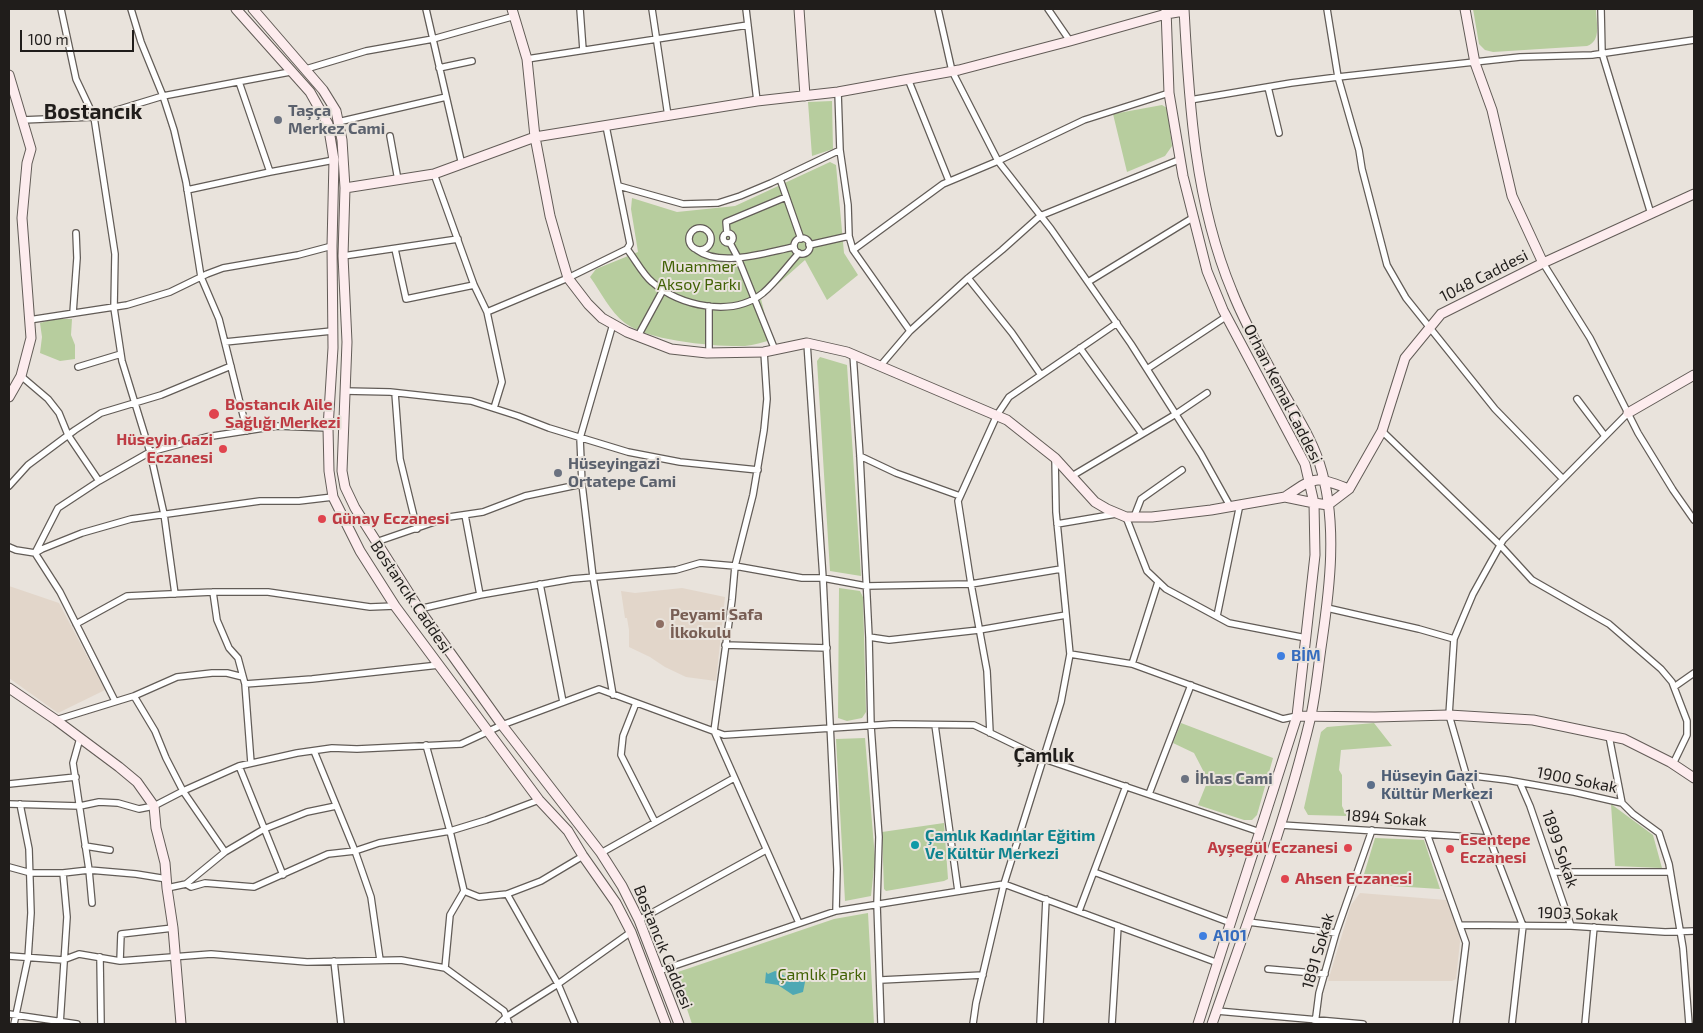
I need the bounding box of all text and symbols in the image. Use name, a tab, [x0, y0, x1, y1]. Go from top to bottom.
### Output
scale bar	[22, 20, 136, 52]
text: 100 m	[28, 30, 69, 48]
district label: Bostancık	[44, 99, 142, 125]
place label: Taşça Merkez Cami	[288, 101, 385, 139]
marker: Taşça Merkez Cami	[272, 114, 284, 126]
street label: 1048 Caddesi	[1437, 246, 1531, 306]
park label: Muammer Aksoy Parkı	[657, 257, 741, 295]
street label: Orhan Kemal Caddesi	[1240, 321, 1326, 467]
place label: Bostancık Aile Sağlığı Merkezi	[225, 395, 341, 433]
marker: Bostancık Aile Sağlığı Merkezi	[207, 407, 221, 421]
place label: Hüseyin Gazi Eczanesi	[116, 430, 213, 468]
marker: Hüseyin Gazi Eczanesi	[217, 443, 229, 455]
place label: Hüseyingazi Ortatepe Cami	[568, 454, 676, 492]
marker: Hüseyingazi Ortatepe Cami	[552, 467, 564, 479]
place label: Günay Eczanesi	[332, 509, 449, 529]
marker: Günay Eczanesi	[316, 513, 328, 525]
street label: Bostancık Caddesi	[366, 537, 456, 657]
place label: Peyami Safa İlkokulu	[670, 605, 763, 643]
marker: Peyami Safa İlkokulu	[654, 618, 666, 630]
place label: BİM	[1291, 646, 1321, 666]
marker: BİM	[1275, 650, 1287, 662]
district label: Çamlık	[1014, 745, 1074, 767]
street label: 1900 Sokak	[1535, 763, 1619, 797]
place label: Hüseyin Gazi Kültür Merkezi	[1381, 766, 1493, 804]
place label: İhlas Cami	[1195, 769, 1273, 789]
marker: İhlas Cami	[1179, 773, 1191, 785]
marker: Hüseyin Gazi Kültür Merkezi	[1365, 779, 1377, 791]
street label: 1894 Sokak	[1345, 806, 1427, 830]
street label: 1899 Sokak	[1538, 808, 1582, 890]
place label: Çamlık Kadınlar Eğitim Ve Kültür Merkezi	[925, 826, 1095, 864]
place label: Esentepe Eczanesi	[1460, 830, 1531, 868]
place label: Ayşegül Eczanesi	[1207, 838, 1338, 858]
marker: Çamlık Kadınlar Eğitim Ve Kültür Merkezi	[909, 839, 921, 851]
marker: Ayşegül Eczanesi	[1342, 842, 1354, 854]
marker: Esentepe Eczanesi	[1444, 843, 1456, 855]
place label: Ahsen Eczanesi	[1295, 869, 1412, 889]
marker: Ahsen Eczanesi	[1279, 873, 1291, 885]
street label: Bostancık Caddesi	[629, 882, 697, 1012]
street label: 1903 Sokak	[1537, 903, 1619, 925]
street label: 1891 Sokak	[1298, 911, 1338, 991]
place label: A101	[1213, 926, 1247, 946]
marker: A101	[1197, 930, 1209, 942]
park label: Çamlık Parkı	[777, 965, 867, 985]

